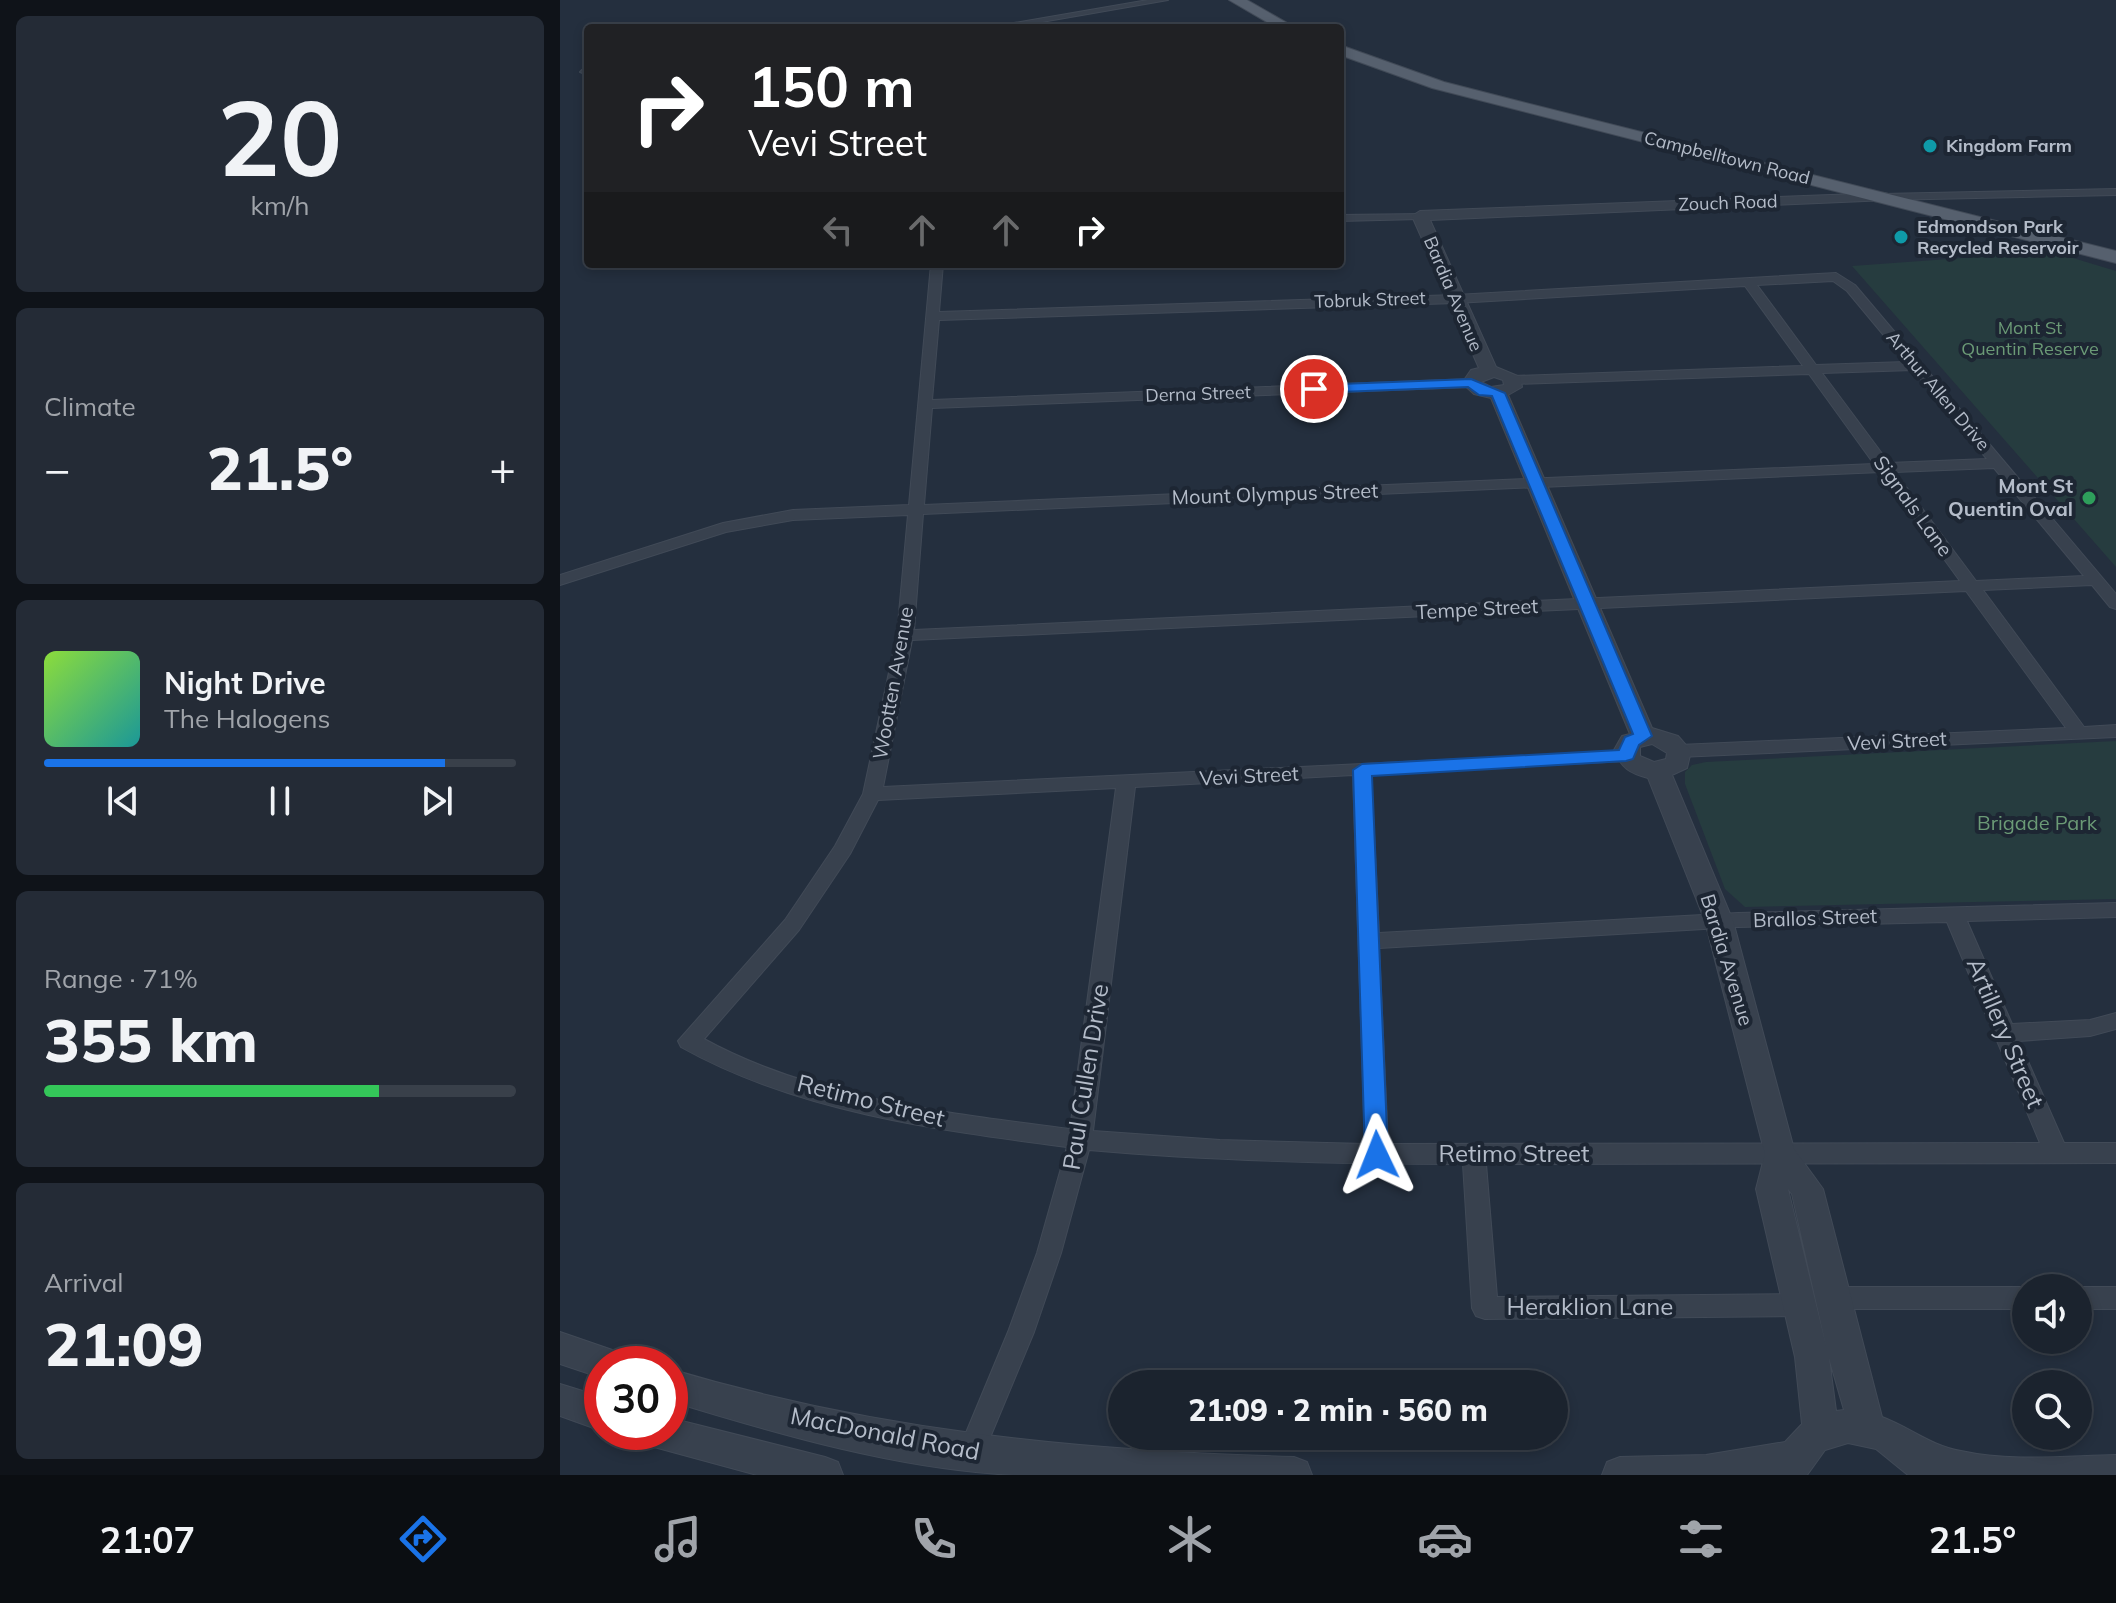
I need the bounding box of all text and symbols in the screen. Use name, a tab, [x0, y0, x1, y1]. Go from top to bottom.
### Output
text: 150 m	[748, 51, 915, 121]
icon: right	[616, 56, 720, 160]
text: 20	[218, 71, 342, 202]
text: Vevi Street	[748, 120, 927, 165]
street label: Campbelltown Road	[1642, 126, 1812, 189]
place label: Kingdom Farm	[1946, 134, 2072, 157]
marker: Kingdom Farm	[1921, 137, 1939, 155]
text: km/h	[251, 189, 309, 222]
street label: Zouch Road	[1678, 189, 1778, 216]
icon: left	[816, 208, 860, 252]
icon: ahead	[900, 208, 944, 252]
icon: ahead	[984, 208, 1028, 252]
icon: right	[1068, 208, 1112, 252]
place label: Edmondson Park Recycled Reservoir	[1917, 215, 2080, 259]
marker: Edmondson Park Recycled Reservoir	[1892, 228, 1910, 246]
street label: Bardia Avenue	[1419, 233, 1488, 355]
street label: Tobruk Street	[1314, 286, 1426, 313]
park label: Mont St Quentin Reserve	[1961, 316, 2099, 360]
street label: Arthur Allen Drive	[1882, 326, 1995, 455]
pin	[1280, 355, 1348, 423]
icon: arrive	[1292, 367, 1336, 411]
street label: Derna Street	[1145, 380, 1251, 407]
text: Climate	[44, 390, 136, 423]
text: 21.5°	[207, 430, 353, 505]
text: −	[44, 441, 70, 496]
text: +	[490, 441, 516, 496]
street label: Signals Lane	[1868, 450, 1958, 561]
place label: Mont St Quentin Oval	[1948, 473, 2073, 521]
street label: Mount Olympus Street	[1171, 477, 1379, 510]
marker: Mont St Quentin Oval	[2080, 489, 2098, 507]
street label: Tempe Street	[1415, 593, 1539, 624]
street label: Wootten Avenue	[867, 604, 918, 761]
text: Night Drive	[164, 664, 326, 702]
text: The Halogens	[164, 702, 330, 735]
street label: Vevi Street	[1847, 725, 1947, 756]
street label: Vevi Street	[1199, 760, 1299, 791]
icon: previous	[101, 779, 145, 823]
icon: pause	[258, 779, 302, 823]
icon: next	[415, 779, 459, 823]
park label: Brigade Park	[1977, 810, 2098, 835]
street label: Bardia Avenue	[1696, 891, 1759, 1029]
street label: Brallos Street	[1753, 903, 1877, 932]
street label: Artillery Street	[1961, 953, 2051, 1112]
text: Range · 71%	[44, 962, 198, 995]
street label: Paul Cullen Drive	[1055, 982, 1115, 1172]
text: 355 km	[44, 1002, 258, 1077]
street label: Retimo Street	[794, 1067, 948, 1133]
position arrow	[1335, 1113, 1419, 1197]
street label: Retimo Street	[1439, 1138, 1589, 1168]
text: Arrival	[44, 1266, 124, 1299]
map controls	[2012, 1274, 2092, 1450]
button: sound	[2012, 1274, 2092, 1354]
street label: Heraklion Lane	[1507, 1291, 1673, 1321]
text: 21:09	[44, 1306, 204, 1381]
speed limit sign: 30	[584, 1346, 688, 1450]
button: search	[2012, 1370, 2092, 1450]
text: 21:09 · 2 min · 560 m	[1188, 1391, 1488, 1429]
street label: MacDonald Road	[788, 1400, 982, 1466]
icon: directions	[395, 1511, 451, 1567]
icon: music	[650, 1511, 706, 1567]
icon: phone	[906, 1511, 962, 1567]
icon: climate	[1162, 1511, 1218, 1567]
icon: car	[1417, 1511, 1473, 1567]
icon: filters	[1673, 1511, 1729, 1567]
text: 21:07	[100, 1517, 195, 1562]
text: 21.5°	[1929, 1517, 2016, 1562]

